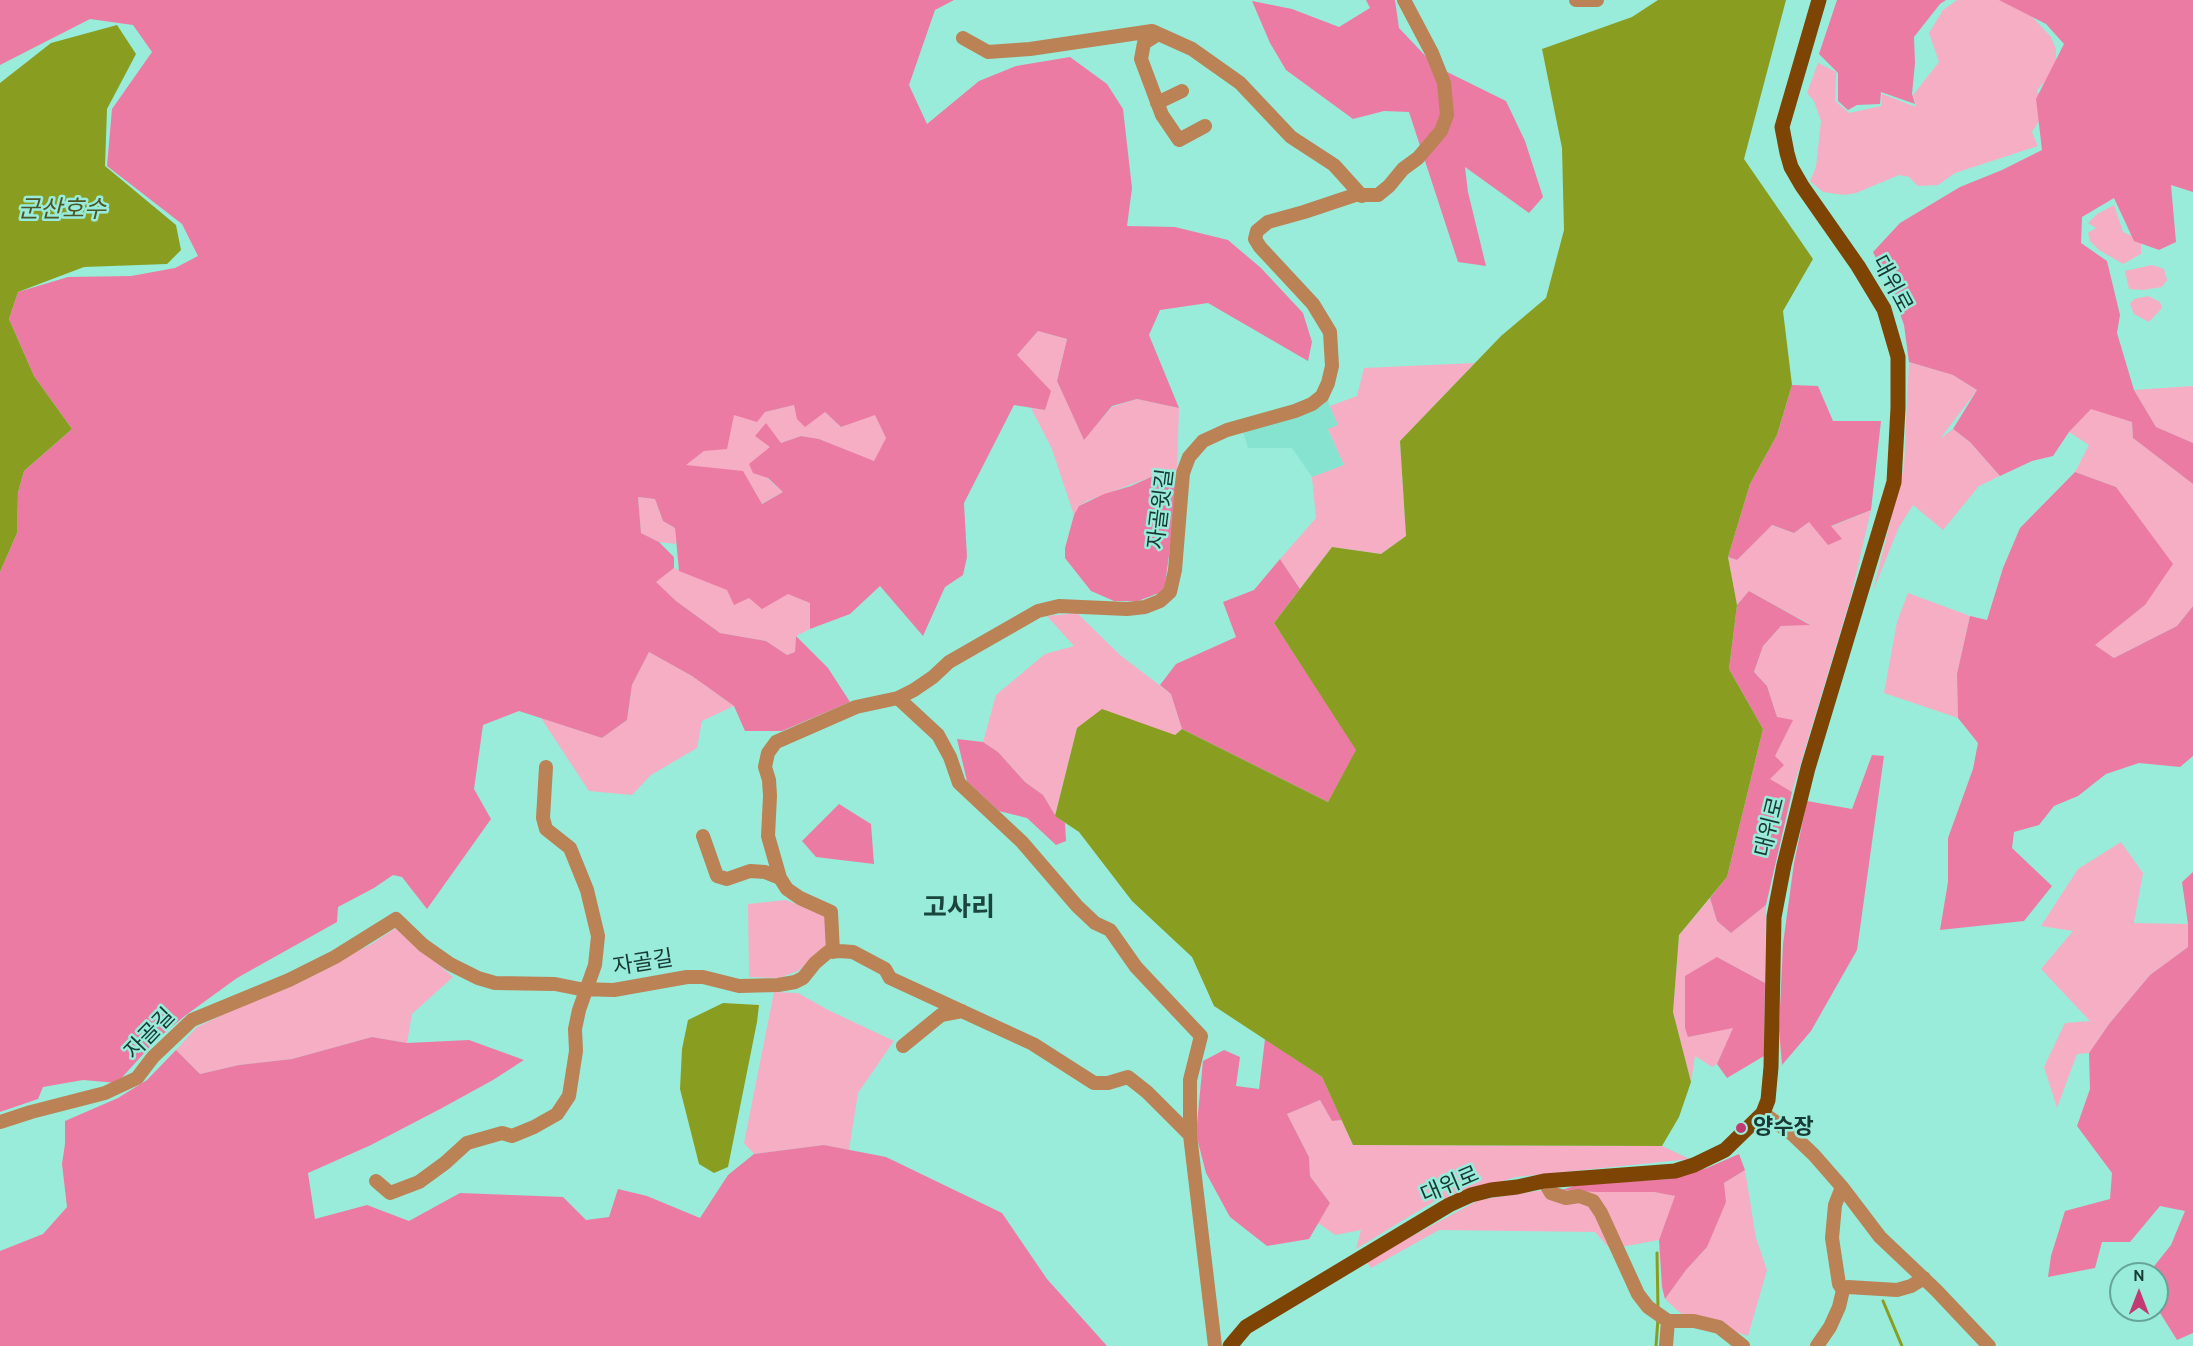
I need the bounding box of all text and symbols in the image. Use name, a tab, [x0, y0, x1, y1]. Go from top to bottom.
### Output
water label: 군산호수	[18, 196, 106, 224]
street label: 대위로	[1866, 251, 1918, 317]
street label: 자골윗길	[1143, 467, 1179, 551]
street label: 대위로	[1750, 794, 1790, 860]
district label: 고사리	[923, 892, 995, 924]
street label: 자골길	[611, 945, 675, 981]
street label: 자골길	[119, 1003, 181, 1065]
place label: 양수장	[1753, 1115, 1814, 1141]
marker: 양수장	[1734, 1121, 1748, 1135]
street label: 대위로	[1417, 1161, 1483, 1209]
north arrow	[2109, 1262, 2169, 1322]
text: N	[2133, 1266, 2145, 1285]

